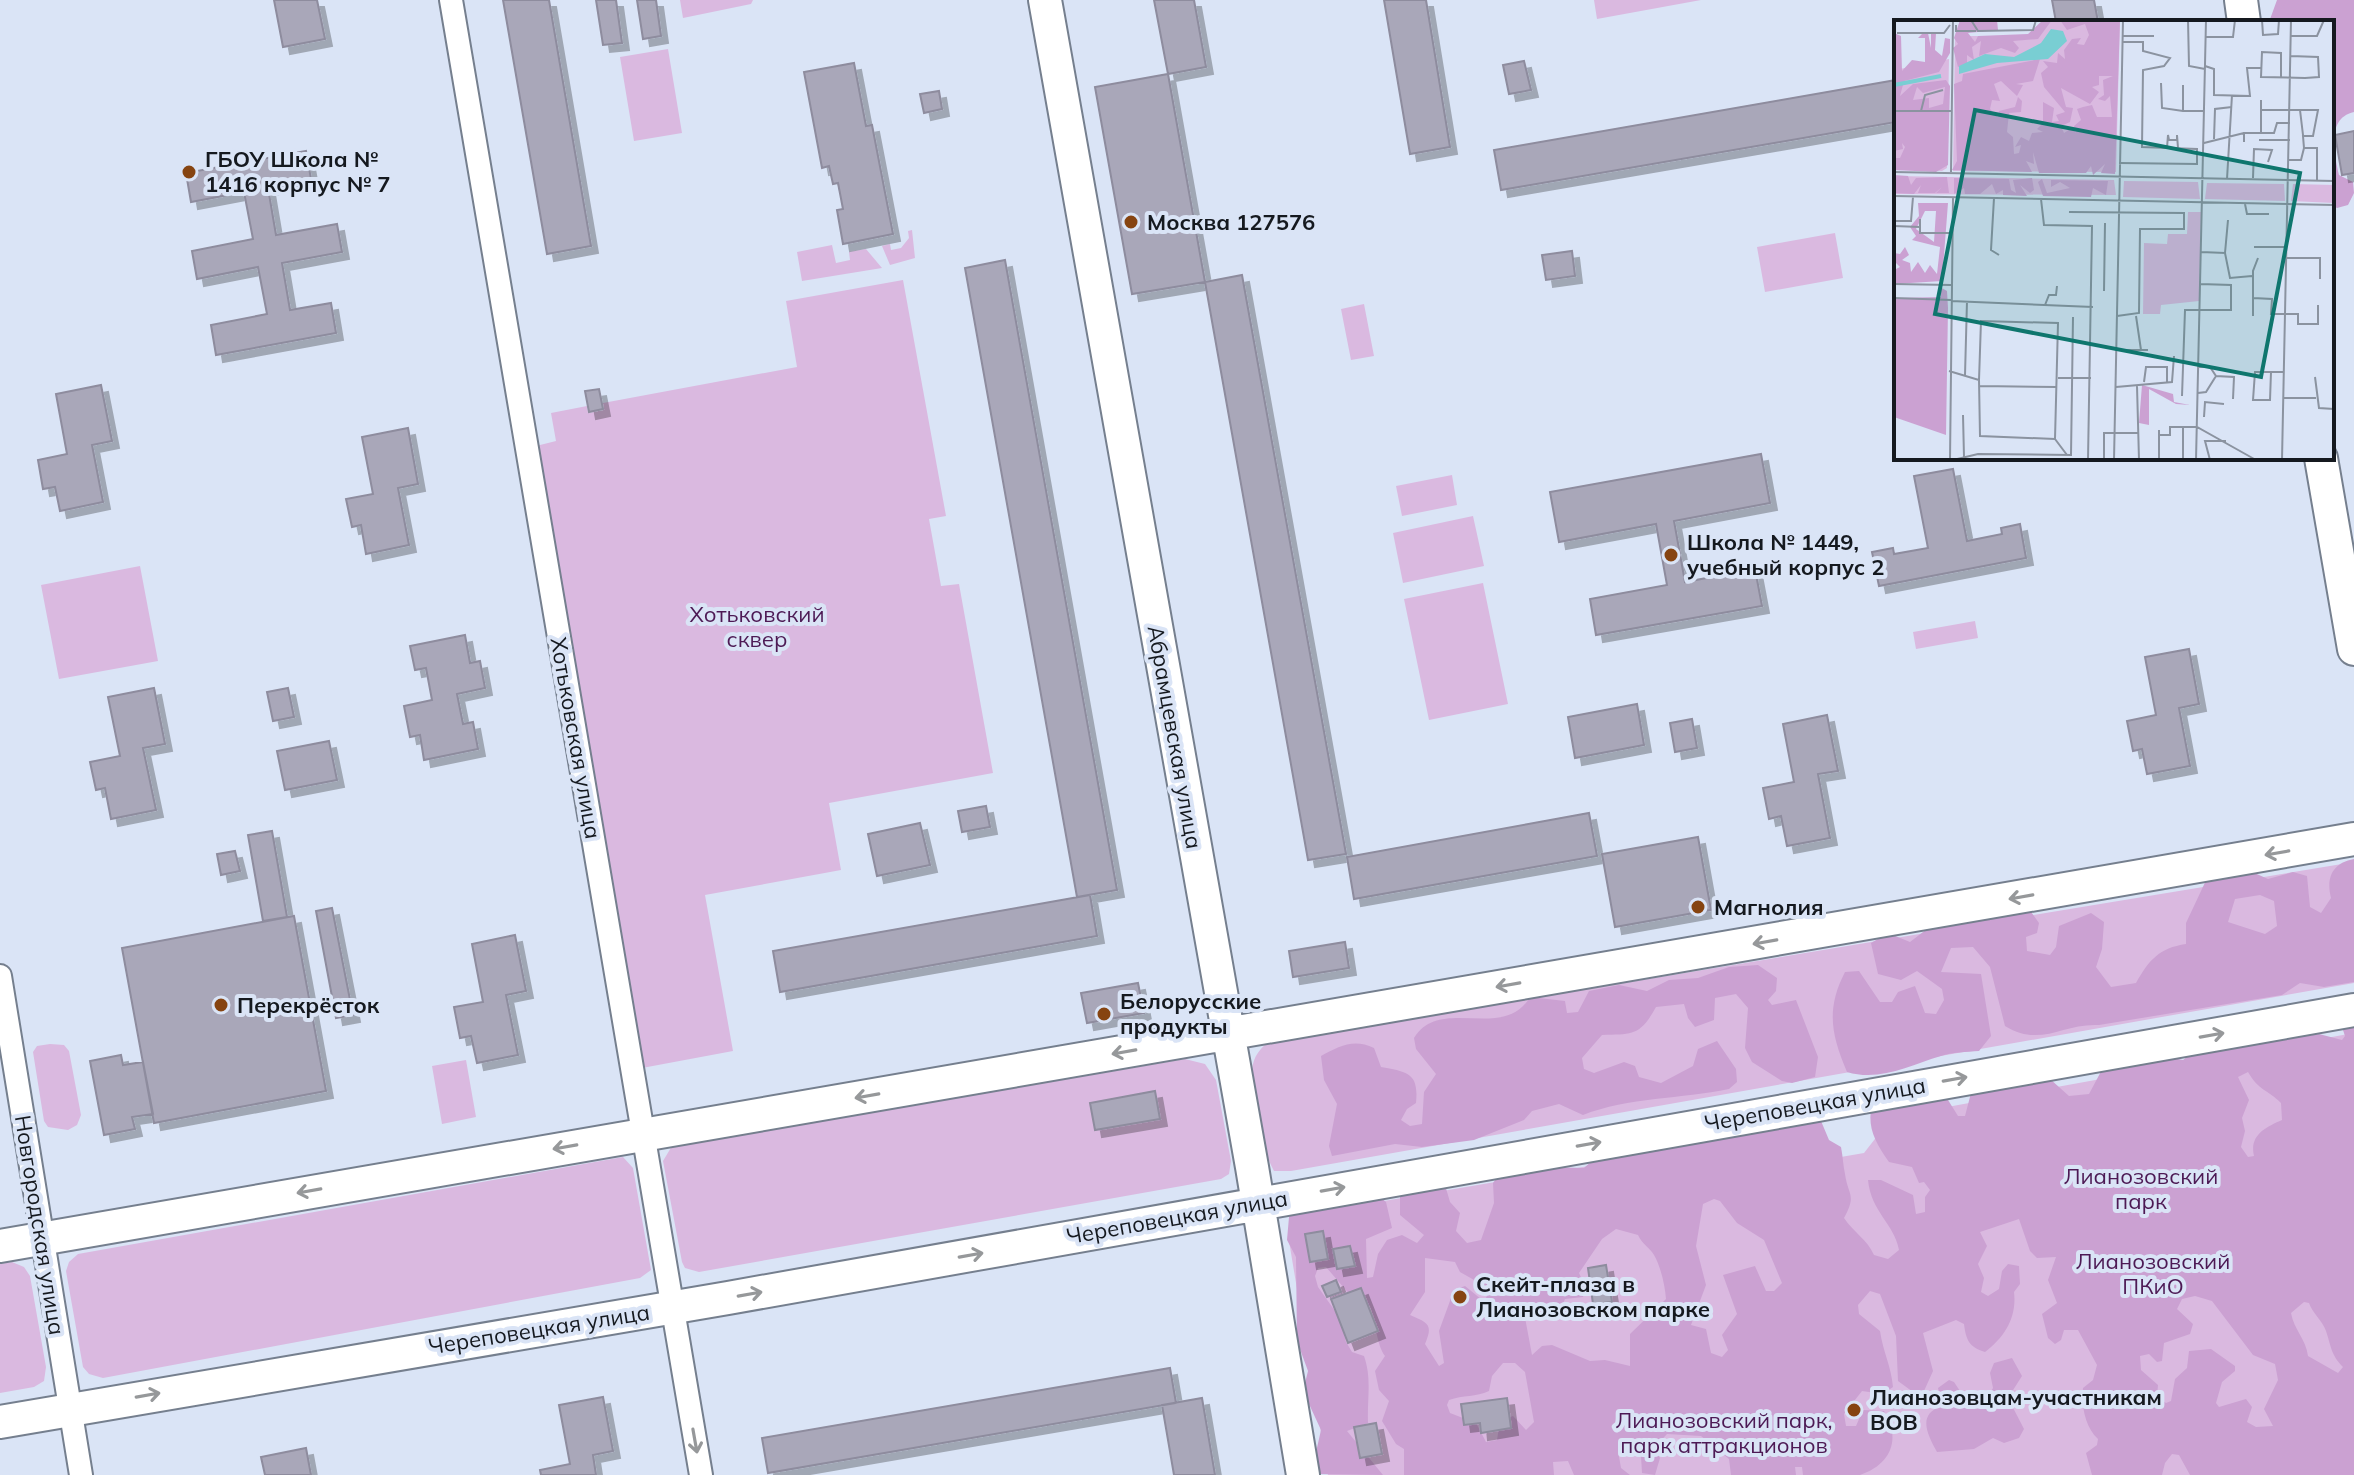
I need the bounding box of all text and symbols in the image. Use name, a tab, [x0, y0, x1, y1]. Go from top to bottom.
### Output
inset map	[1894, 20, 2334, 460]
place label: ГБОУ Школа № 1416 корпус № 7	[205, 145, 390, 198]
marker: ГБОУ Школа № 1416 корпус № 7	[180, 163, 198, 181]
place label: Москва 127576	[1147, 208, 1315, 236]
marker: Москва 127576	[1122, 213, 1140, 231]
place label: Школа № 1449, учебный корпус 2	[1687, 528, 1884, 581]
marker: Школа № 1449, учебный корпус 2	[1662, 546, 1680, 564]
park label: Хотьковский сквер	[689, 600, 825, 653]
street label: Абрамцевская улица	[1142, 623, 1208, 851]
street label: Хотьковская улица	[544, 635, 608, 841]
one-way arrow	[2265, 846, 2290, 861]
one-way arrow	[2009, 890, 2034, 905]
place label: Магнолия	[1714, 893, 1824, 921]
marker: Магнолия	[1689, 898, 1707, 916]
one-way arrow	[1753, 935, 1778, 950]
one-way arrow	[1496, 978, 1522, 993]
place label: Белорусские продукты	[1120, 987, 1261, 1040]
place label: Перекрёсток	[237, 991, 380, 1019]
marker: Перекрёсток	[212, 996, 230, 1014]
marker: Белорусские продукты	[1095, 1005, 1113, 1023]
one-way arrow	[2198, 1027, 2224, 1042]
one-way arrow	[1111, 1046, 1137, 1061]
street label: Череповецкая улица	[1702, 1071, 1928, 1137]
one-way arrow	[1942, 1071, 1968, 1086]
one-way arrow	[854, 1089, 880, 1104]
street label: Новгородская улица	[9, 1113, 71, 1337]
one-way arrow	[1576, 1135, 1601, 1150]
one-way arrow	[553, 1140, 578, 1155]
park label: Лианозовский парк	[2064, 1162, 2218, 1215]
one-way arrow	[1320, 1181, 1345, 1196]
street label: Череповецкая улица	[1064, 1184, 1290, 1250]
one-way arrow	[297, 1185, 322, 1200]
one-way arrow	[957, 1246, 983, 1261]
park label: Лианозовский ПКиО	[2076, 1247, 2230, 1300]
place label: Скейт-плаза в Лианозовском парке	[1476, 1270, 1710, 1323]
one-way arrow	[737, 1285, 762, 1300]
marker: Скейт-плаза в Лианозовском парке	[1451, 1288, 1469, 1306]
street label: Череповецкая улица	[426, 1298, 652, 1360]
place label: Лианозовцам-участникам ВОВ	[1870, 1383, 2162, 1436]
one-way arrow	[135, 1387, 160, 1402]
marker: Лианозовцам-участникам ВОВ	[1845, 1401, 1863, 1419]
park label: Лианозовский парк, парк аттракционов	[1615, 1406, 1833, 1459]
one-way arrow	[689, 1428, 704, 1453]

